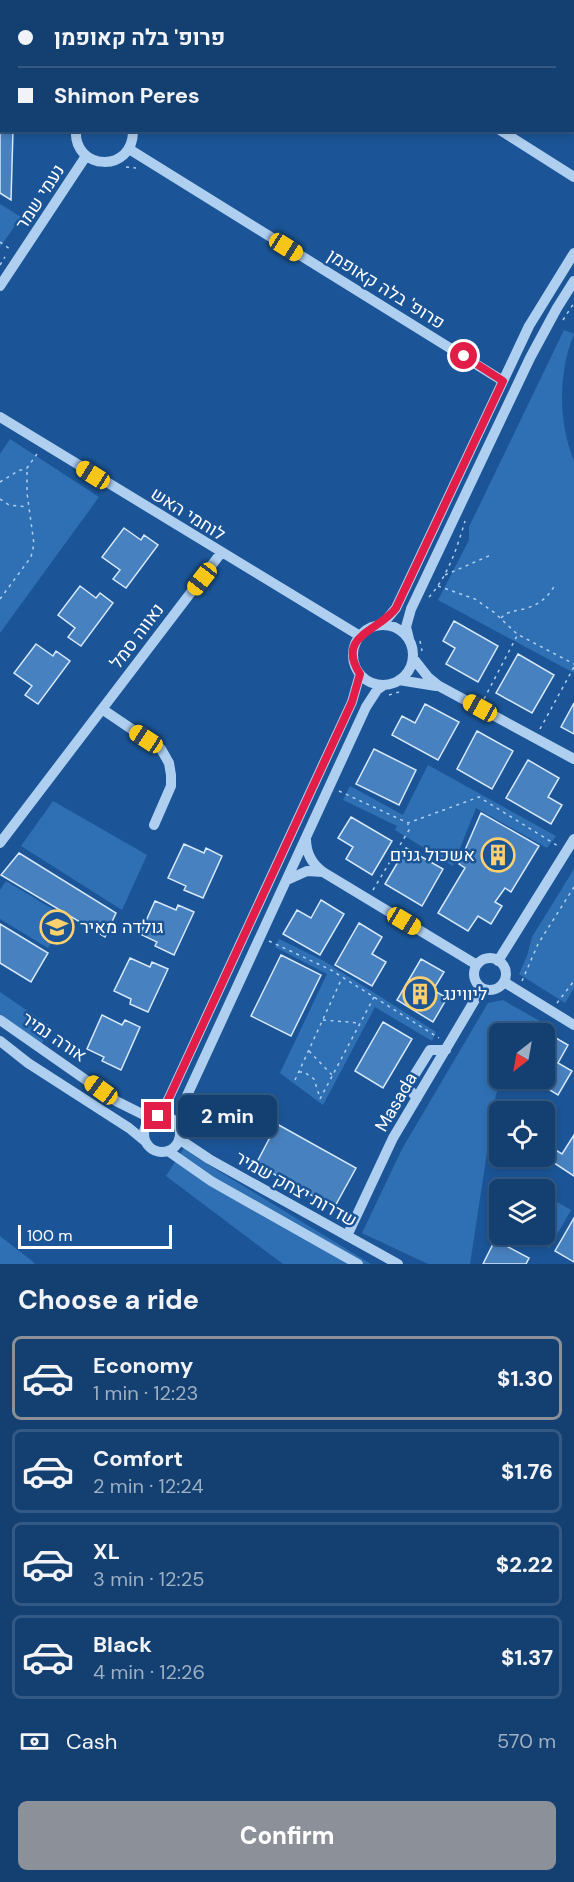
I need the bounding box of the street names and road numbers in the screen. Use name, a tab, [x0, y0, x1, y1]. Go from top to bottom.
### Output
street label: נעמי שמר	[10, 160, 70, 234]
street label: פרופ' בלה קאופמן	[323, 243, 449, 335]
street label: לוחמי האש	[146, 482, 230, 546]
street label: נאווה סמל	[104, 598, 170, 674]
street label: אורה נמיר	[17, 1007, 91, 1067]
street label: Masada	[369, 1068, 423, 1136]
street label: שדרות יצחק שמיר	[231, 1146, 361, 1232]

